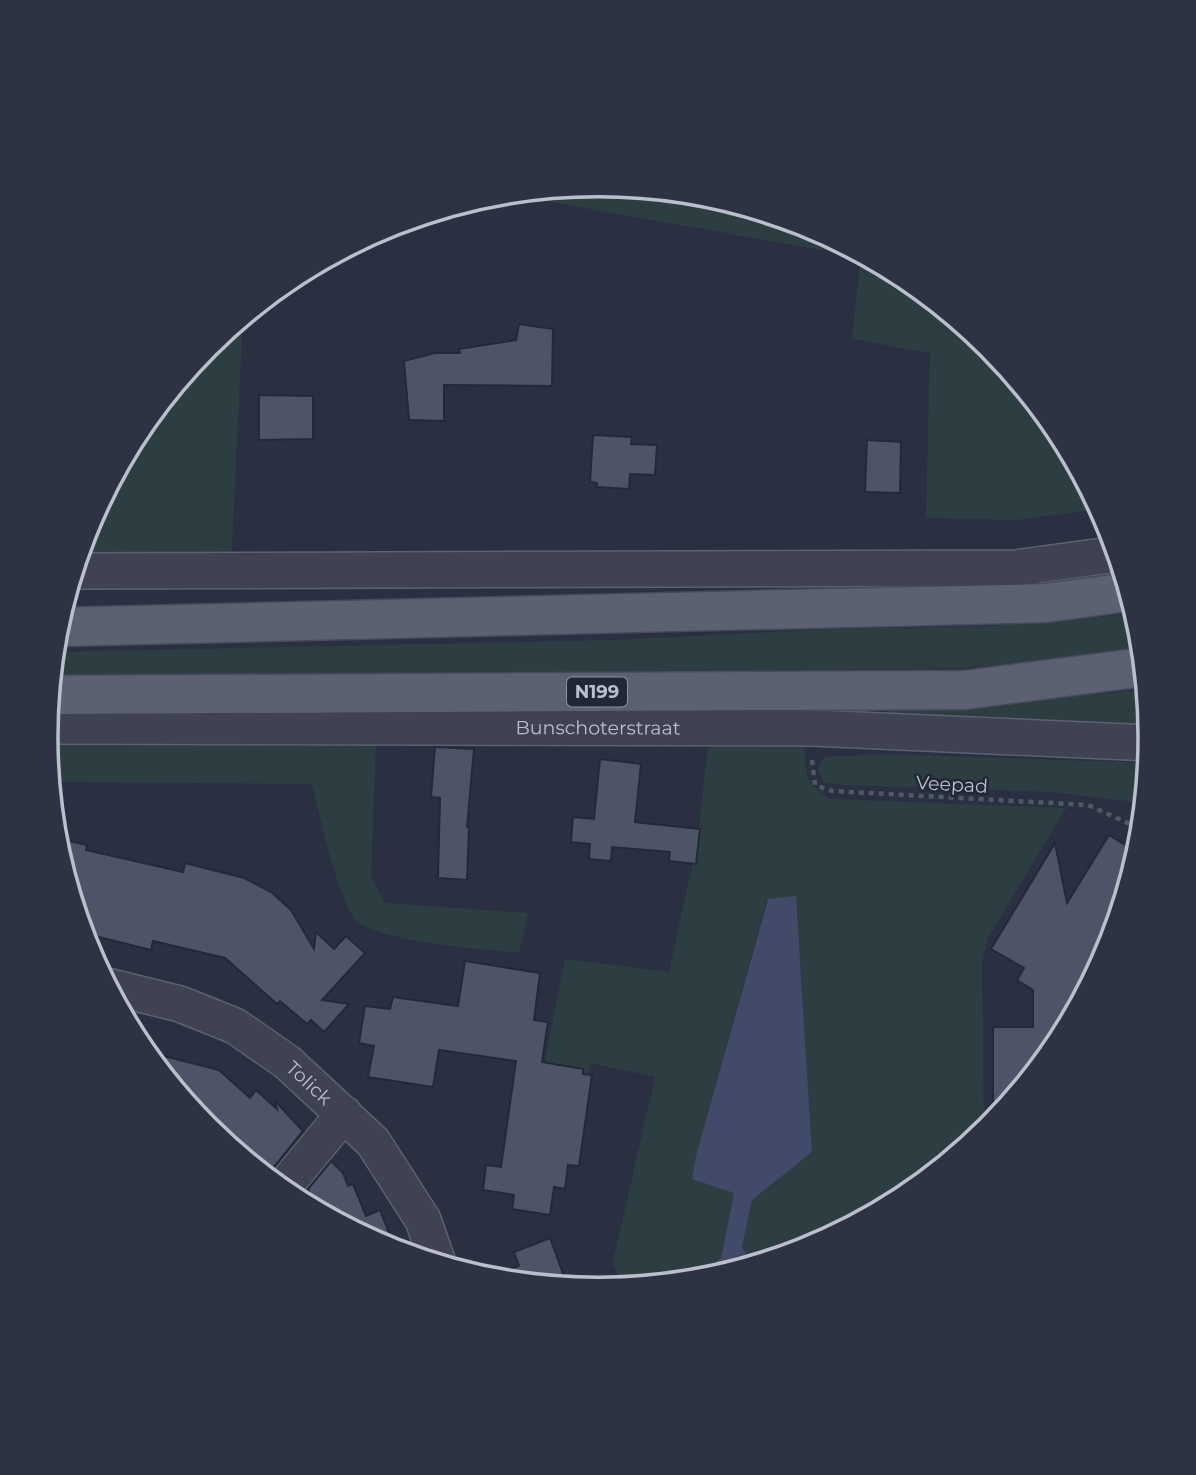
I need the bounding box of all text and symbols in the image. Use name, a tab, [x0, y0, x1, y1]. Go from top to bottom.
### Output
road number: N199	[567, 678, 627, 706]
street label: Bunschoterstraat	[515, 716, 681, 740]
street label: Veepad	[915, 771, 989, 798]
street label: Tolick	[281, 1056, 337, 1110]

